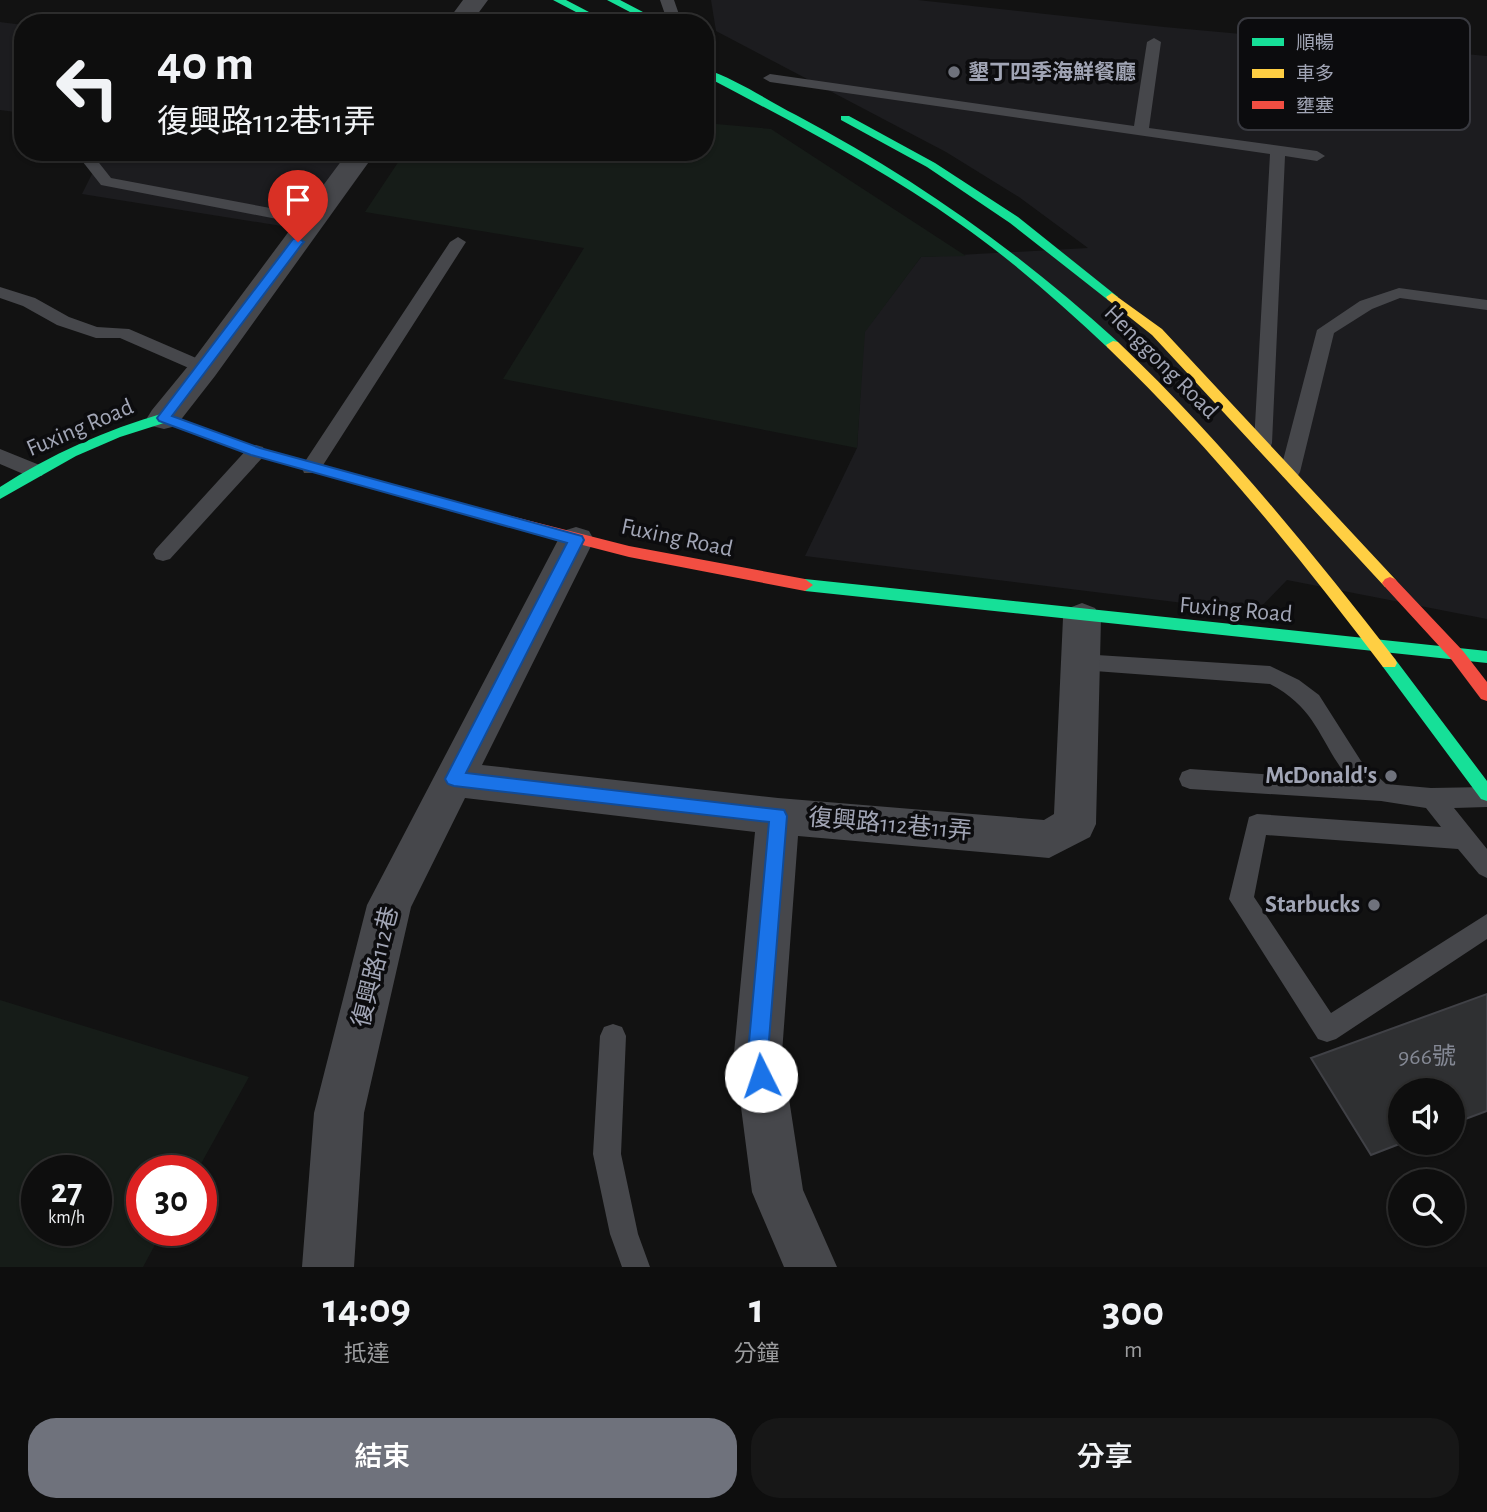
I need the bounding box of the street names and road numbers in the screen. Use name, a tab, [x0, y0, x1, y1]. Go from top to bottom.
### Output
street label: Henggong Road	[1099, 300, 1223, 424]
street label: Fuxing Road	[23, 395, 137, 461]
street label: Fuxing Road	[619, 514, 735, 562]
street label: Fuxing Road	[1178, 593, 1294, 627]
street label: 復興路112巷11弄	[807, 804, 973, 844]
street label: 復興路112巷	[347, 904, 403, 1030]

